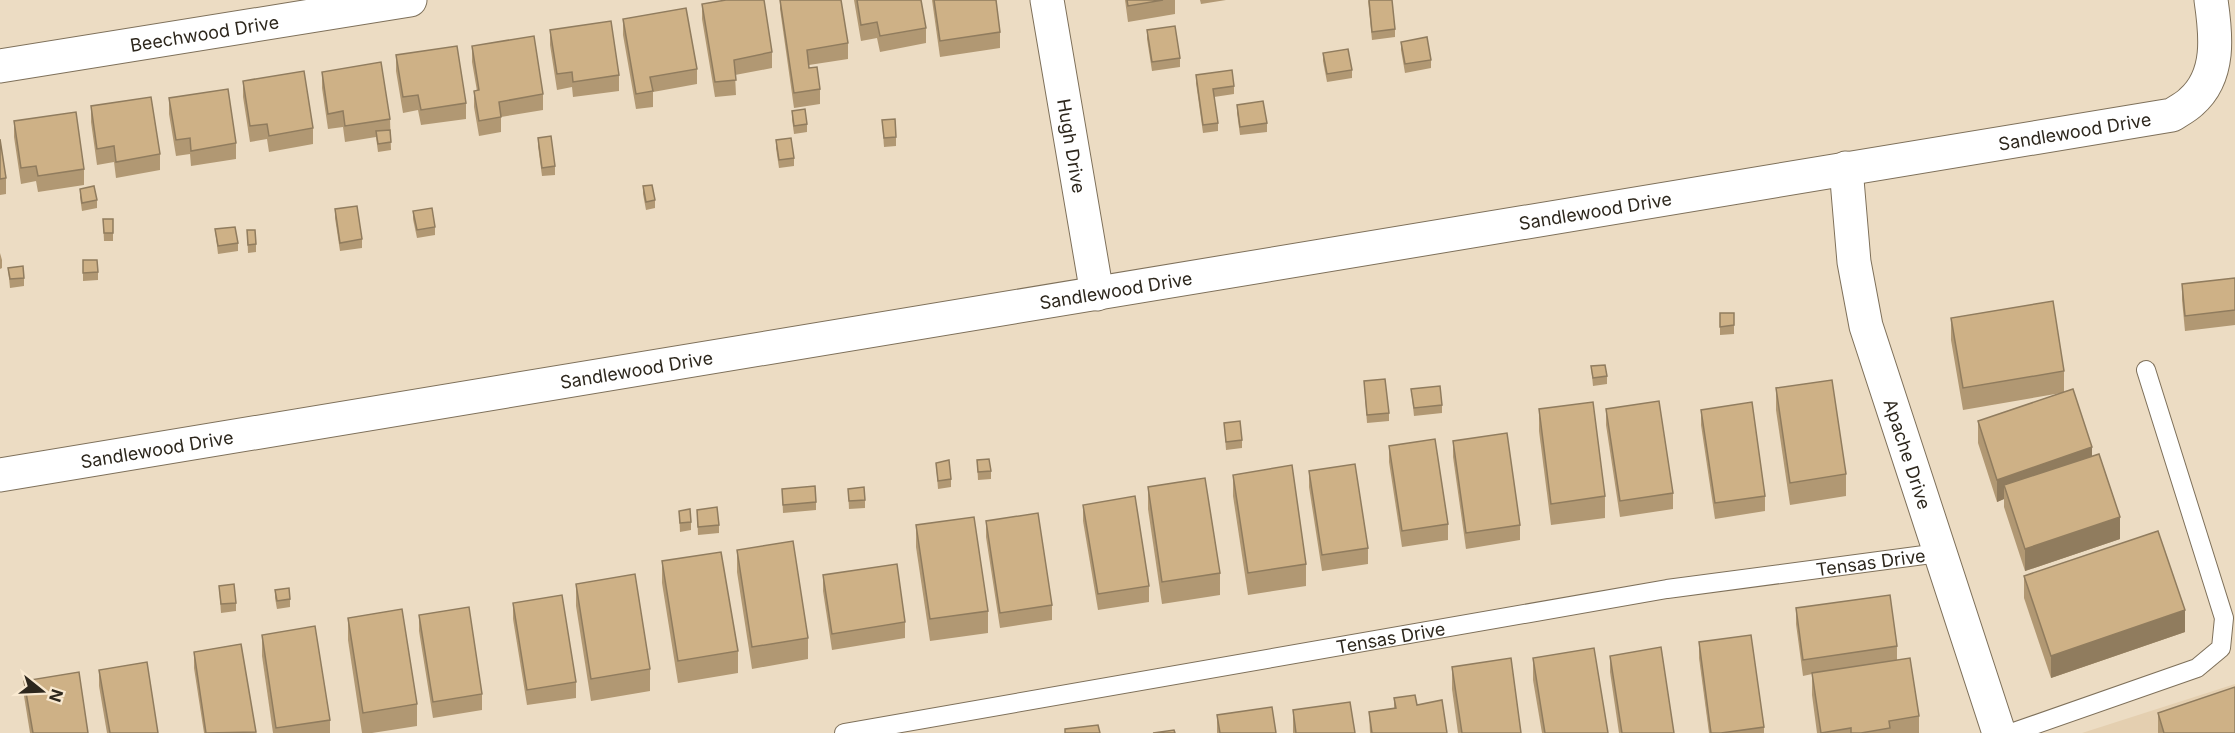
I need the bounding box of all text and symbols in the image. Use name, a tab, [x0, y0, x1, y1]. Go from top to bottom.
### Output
street label: Beechwood Drive	[128, 11, 280, 55]
street label: Hugh Drive	[1053, 97, 1090, 195]
street label: Sandlewood Drive	[1997, 108, 2153, 154]
street label: Sandlewood Drive	[1517, 188, 1673, 234]
street label: Sandlewood Drive	[1038, 267, 1194, 313]
street label: Sandlewood Drive	[558, 347, 714, 393]
street label: Apache Drive	[1880, 396, 1936, 512]
street label: Sandlewood Drive	[79, 426, 235, 472]
street label: Tensas Drive	[1815, 544, 1927, 580]
street label: Tensas Drive	[1335, 618, 1447, 657]
north arrow	[12, 661, 72, 721]
text: N	[45, 687, 68, 705]

